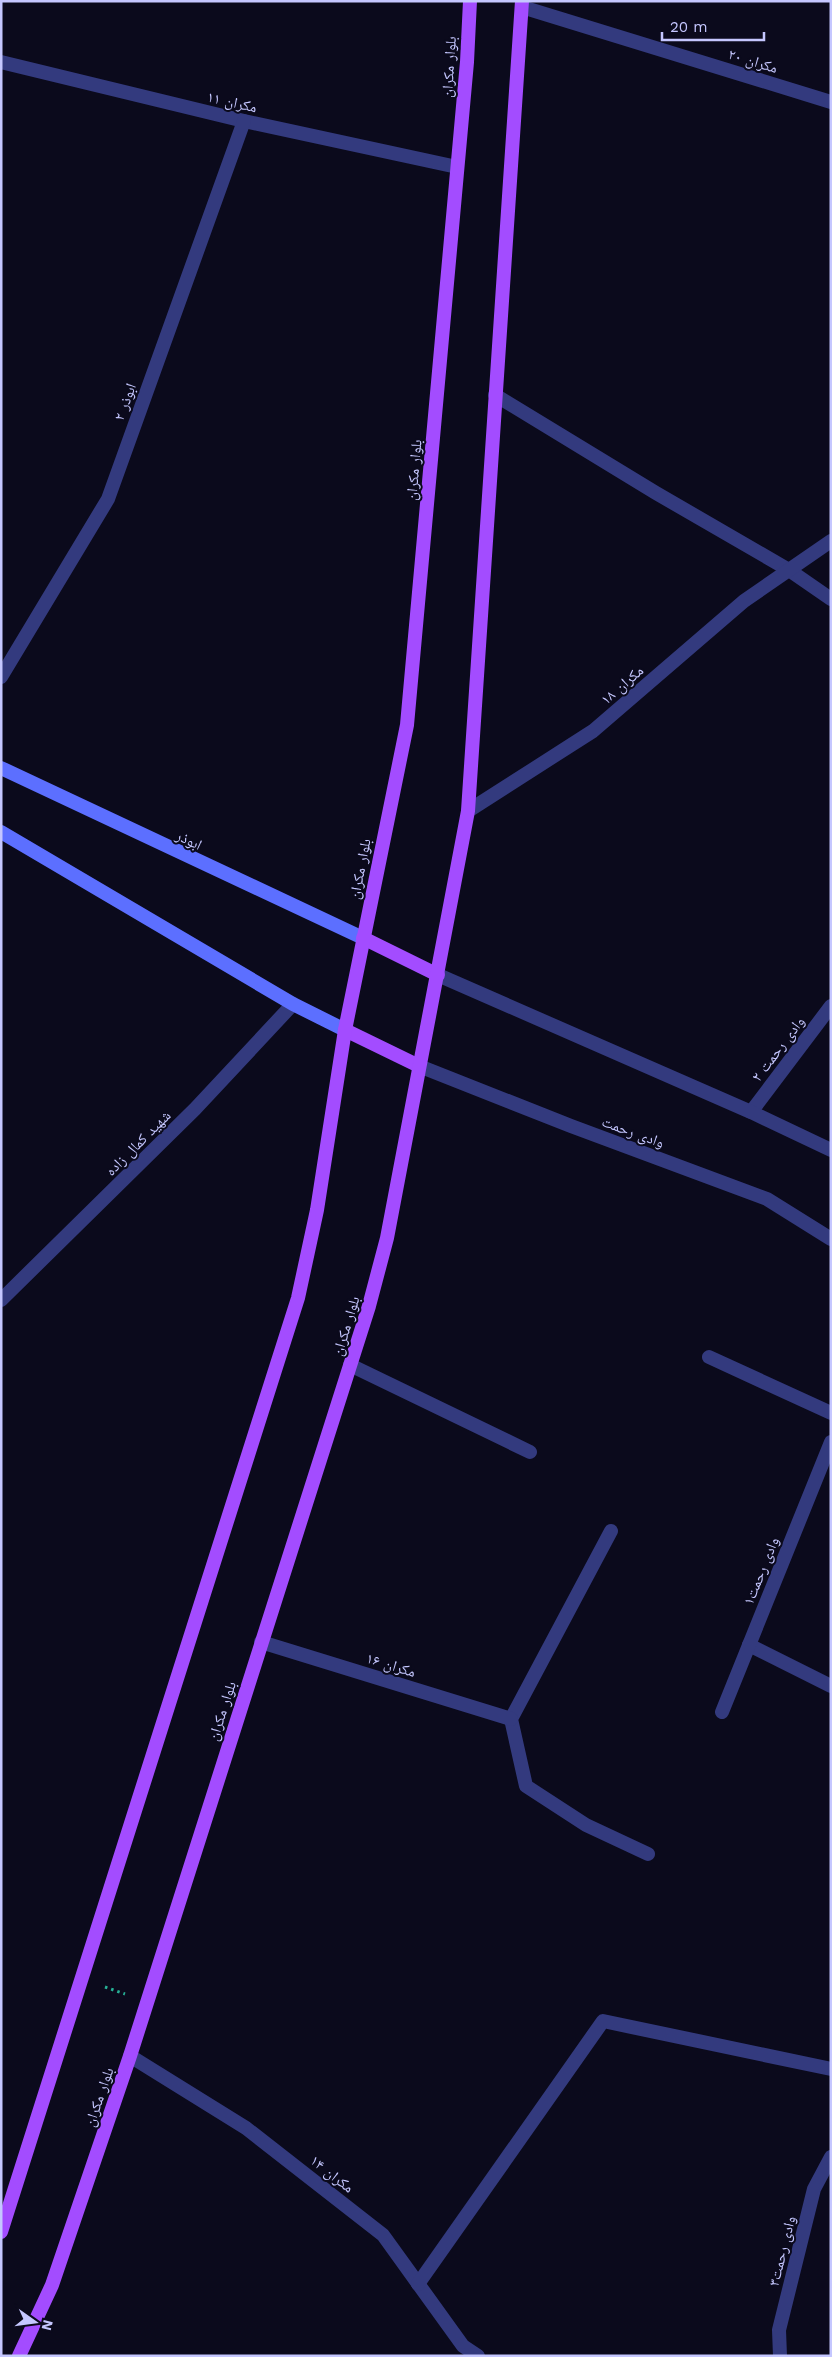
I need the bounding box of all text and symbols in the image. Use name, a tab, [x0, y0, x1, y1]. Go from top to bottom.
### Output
scale bar	[662, 10, 764, 42]
text: 20 m	[670, 18, 708, 36]
street label: بلوار مکران	[438, 36, 461, 98]
street label: مکران ۲۰	[726, 45, 780, 78]
street label: مکران ۱۱	[205, 88, 259, 117]
street label: ابوذر ۲	[110, 381, 140, 423]
street label: بلوار مکران	[402, 439, 427, 501]
street label: مکران ۱۸	[597, 661, 648, 709]
street label: ابوذر	[172, 826, 205, 854]
street label: بلوار مکران	[345, 837, 376, 901]
street label: وادی رحمت ۲	[748, 1013, 809, 1086]
street label: شهید کمال زاده	[102, 1106, 175, 1180]
street label: وادی رحمت	[599, 1112, 667, 1153]
street label: بلوار مکران	[328, 1294, 365, 1358]
street label: وادی رحمت۱	[739, 1534, 784, 1608]
street label: مکران ۱۶	[364, 1649, 418, 1682]
street label: بلوار مکران	[204, 1679, 241, 1743]
street label: بلوار مکران	[80, 2065, 118, 2129]
street label: مکران ۱۴	[306, 2151, 358, 2198]
street label: وادی رحمت۳	[765, 2214, 800, 2288]
north arrow	[10, 2297, 60, 2347]
text: N	[39, 2318, 57, 2332]

